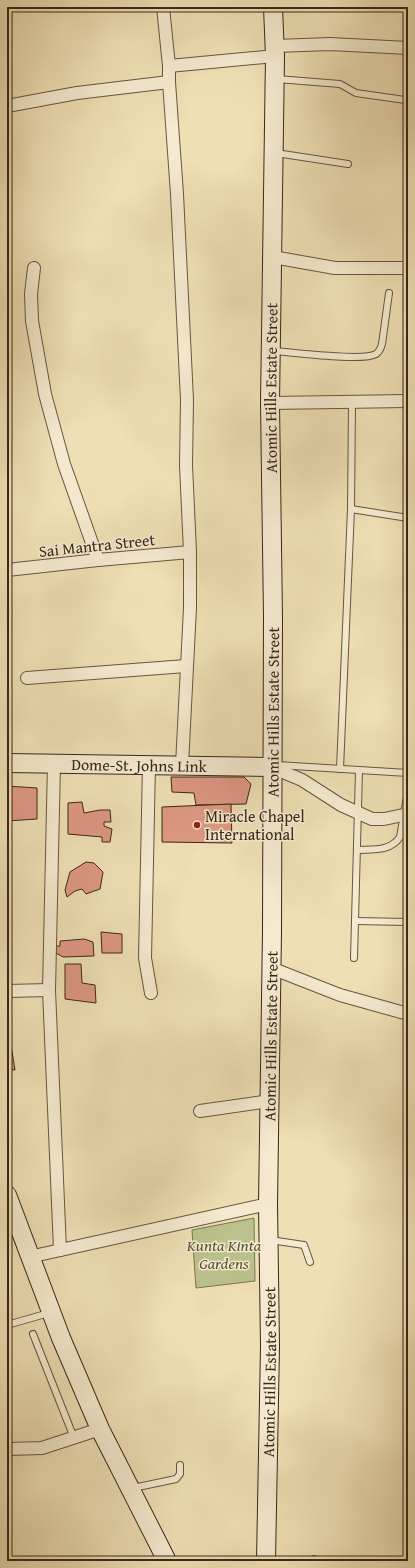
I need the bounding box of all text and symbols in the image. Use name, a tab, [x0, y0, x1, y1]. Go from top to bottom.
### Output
street label: Atomic Hills Estate Street	[258, 302, 283, 474]
street label: Sai Mantra Street	[38, 527, 157, 563]
street label: Atomic Hills Estate Street	[260, 626, 285, 797]
street label: Dome-St. Johns Link	[71, 752, 208, 778]
place label: Miracle Chapel International	[205, 804, 305, 846]
marker: Miracle Chapel International	[192, 820, 202, 830]
street label: Atomic Hills Estate Street	[257, 950, 284, 1122]
park label: Kunta Kinta Gardens	[186, 1233, 262, 1275]
street label: Atomic Hills Estate Street	[256, 1286, 282, 1458]

